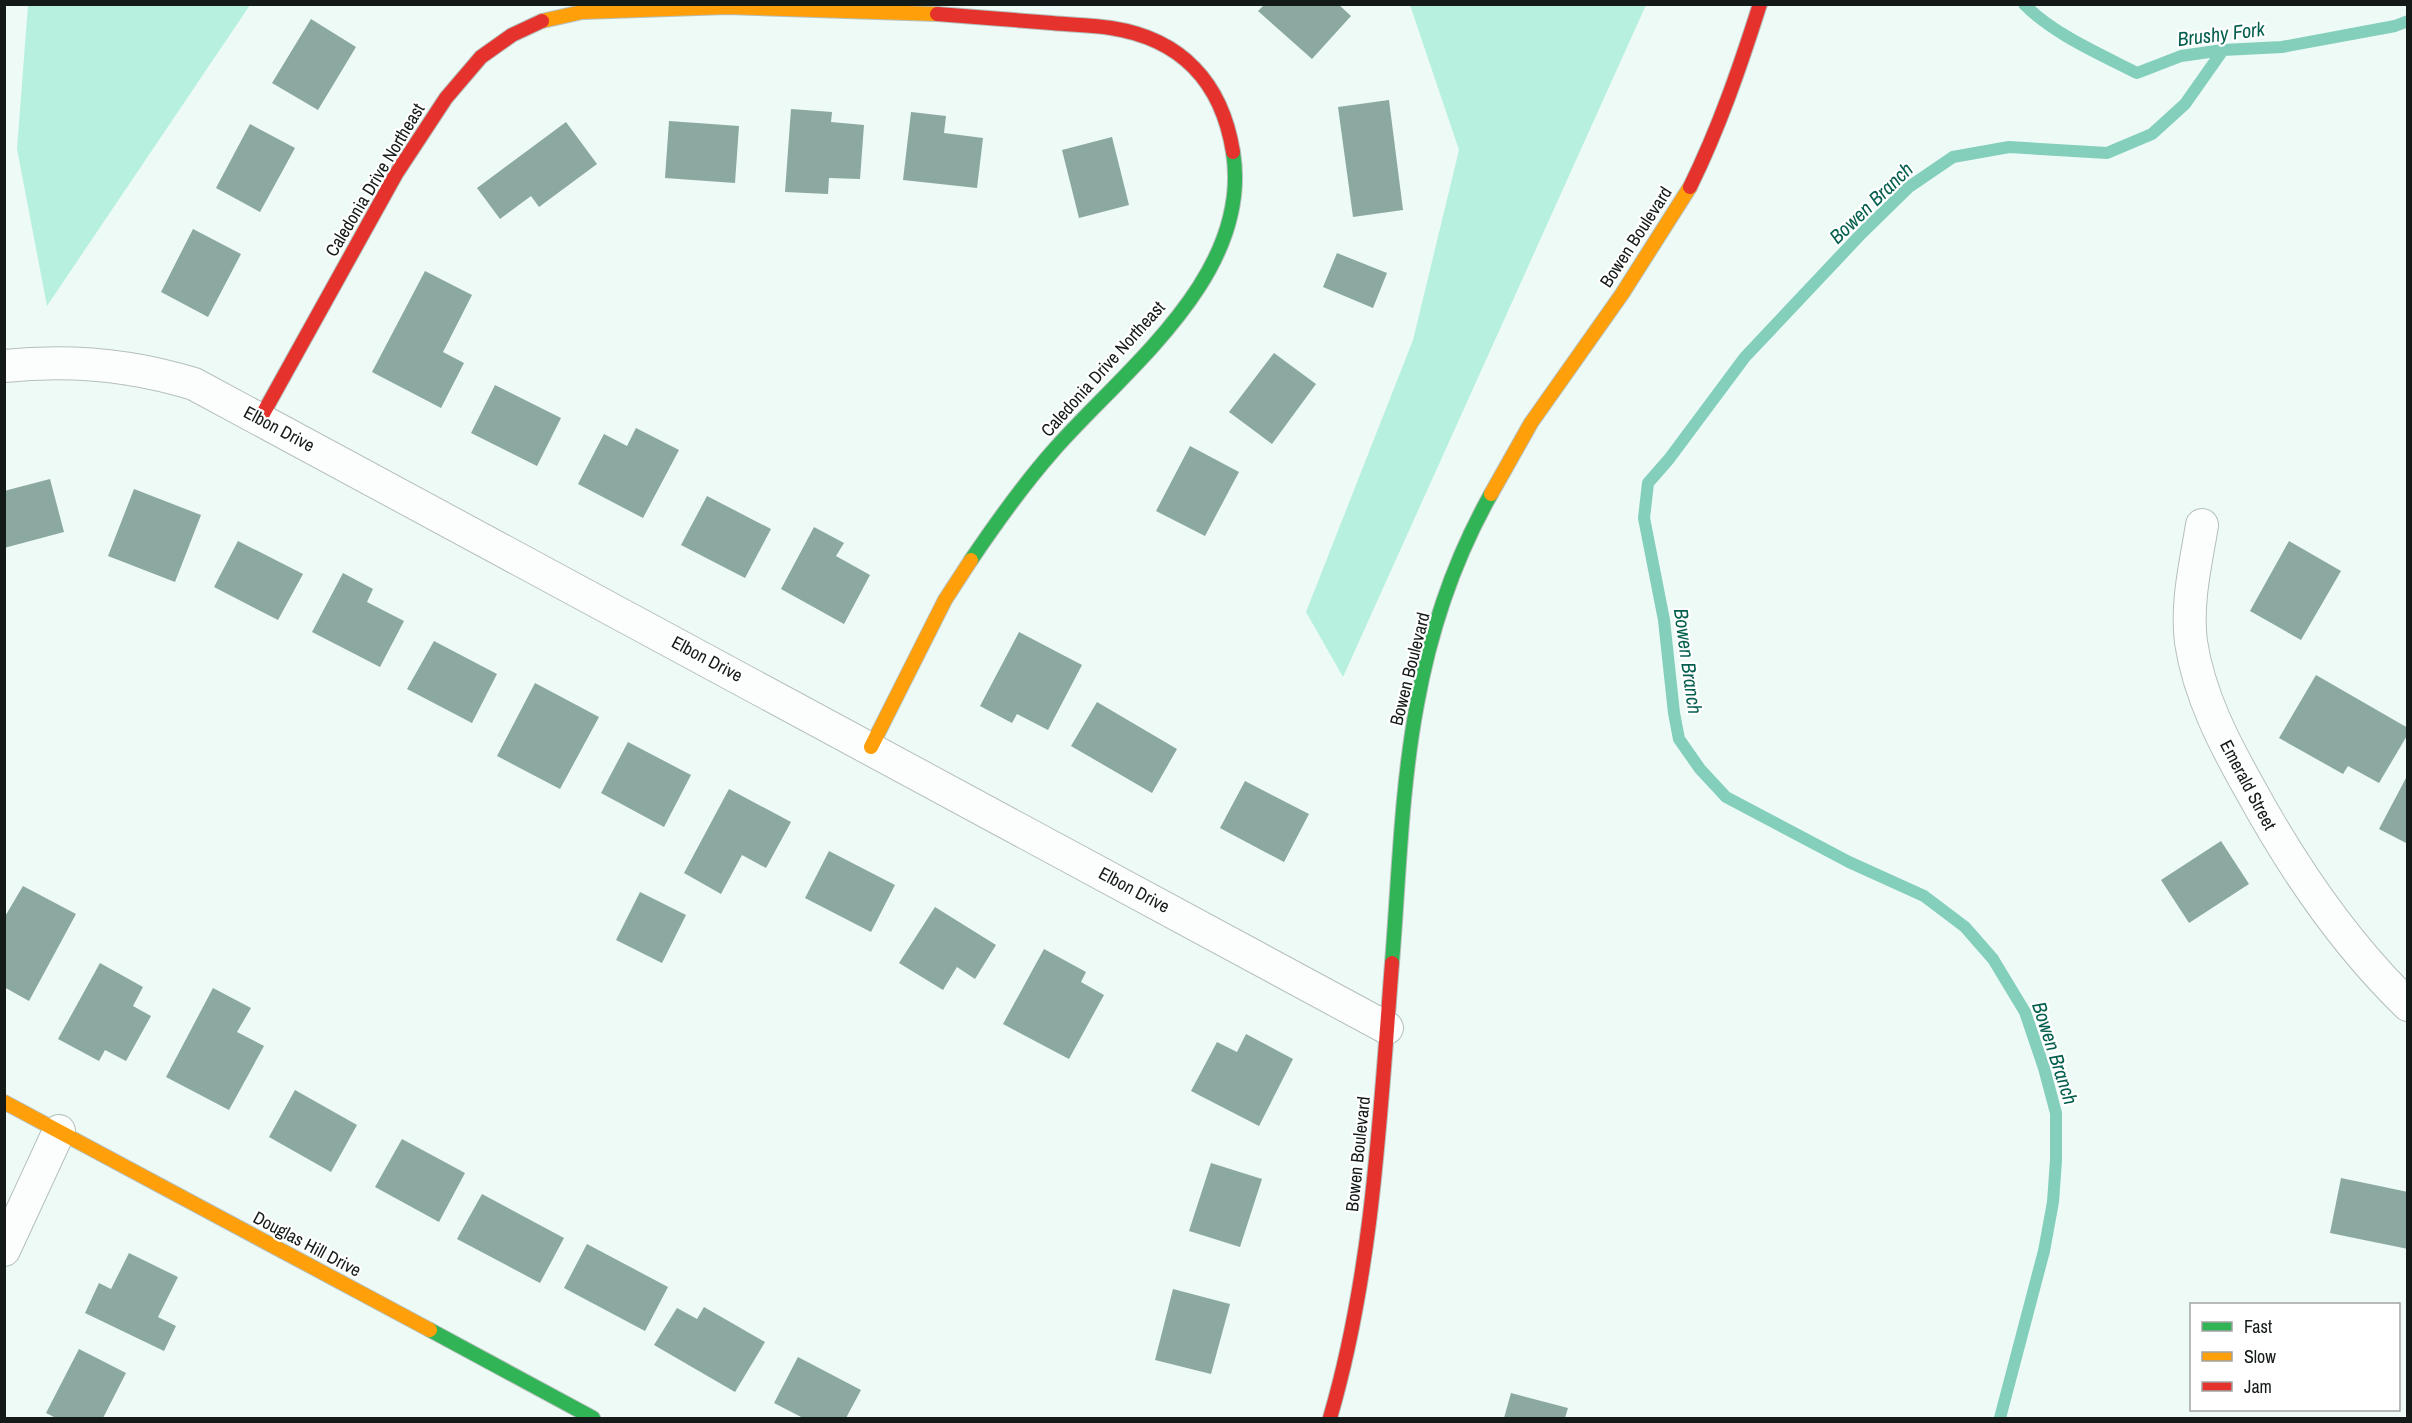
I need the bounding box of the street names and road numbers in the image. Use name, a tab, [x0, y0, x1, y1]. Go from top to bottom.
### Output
street label: Caledonia Drive Northeast	[319, 98, 430, 261]
street label: Bowen Boulevard	[1594, 181, 1678, 292]
street label: Caledonia Drive Northeast	[1035, 295, 1170, 442]
street label: Elbon Drive	[239, 399, 319, 458]
street label: Bowen Boulevard	[1383, 610, 1436, 728]
street label: Elbon Drive	[667, 629, 747, 688]
street label: Emerald Street	[2214, 735, 2283, 834]
street label: Elbon Drive	[1094, 860, 1174, 919]
street label: Bowen Boulevard	[1339, 1095, 1376, 1213]
street label: Douglas Hill Drive	[249, 1205, 366, 1283]

